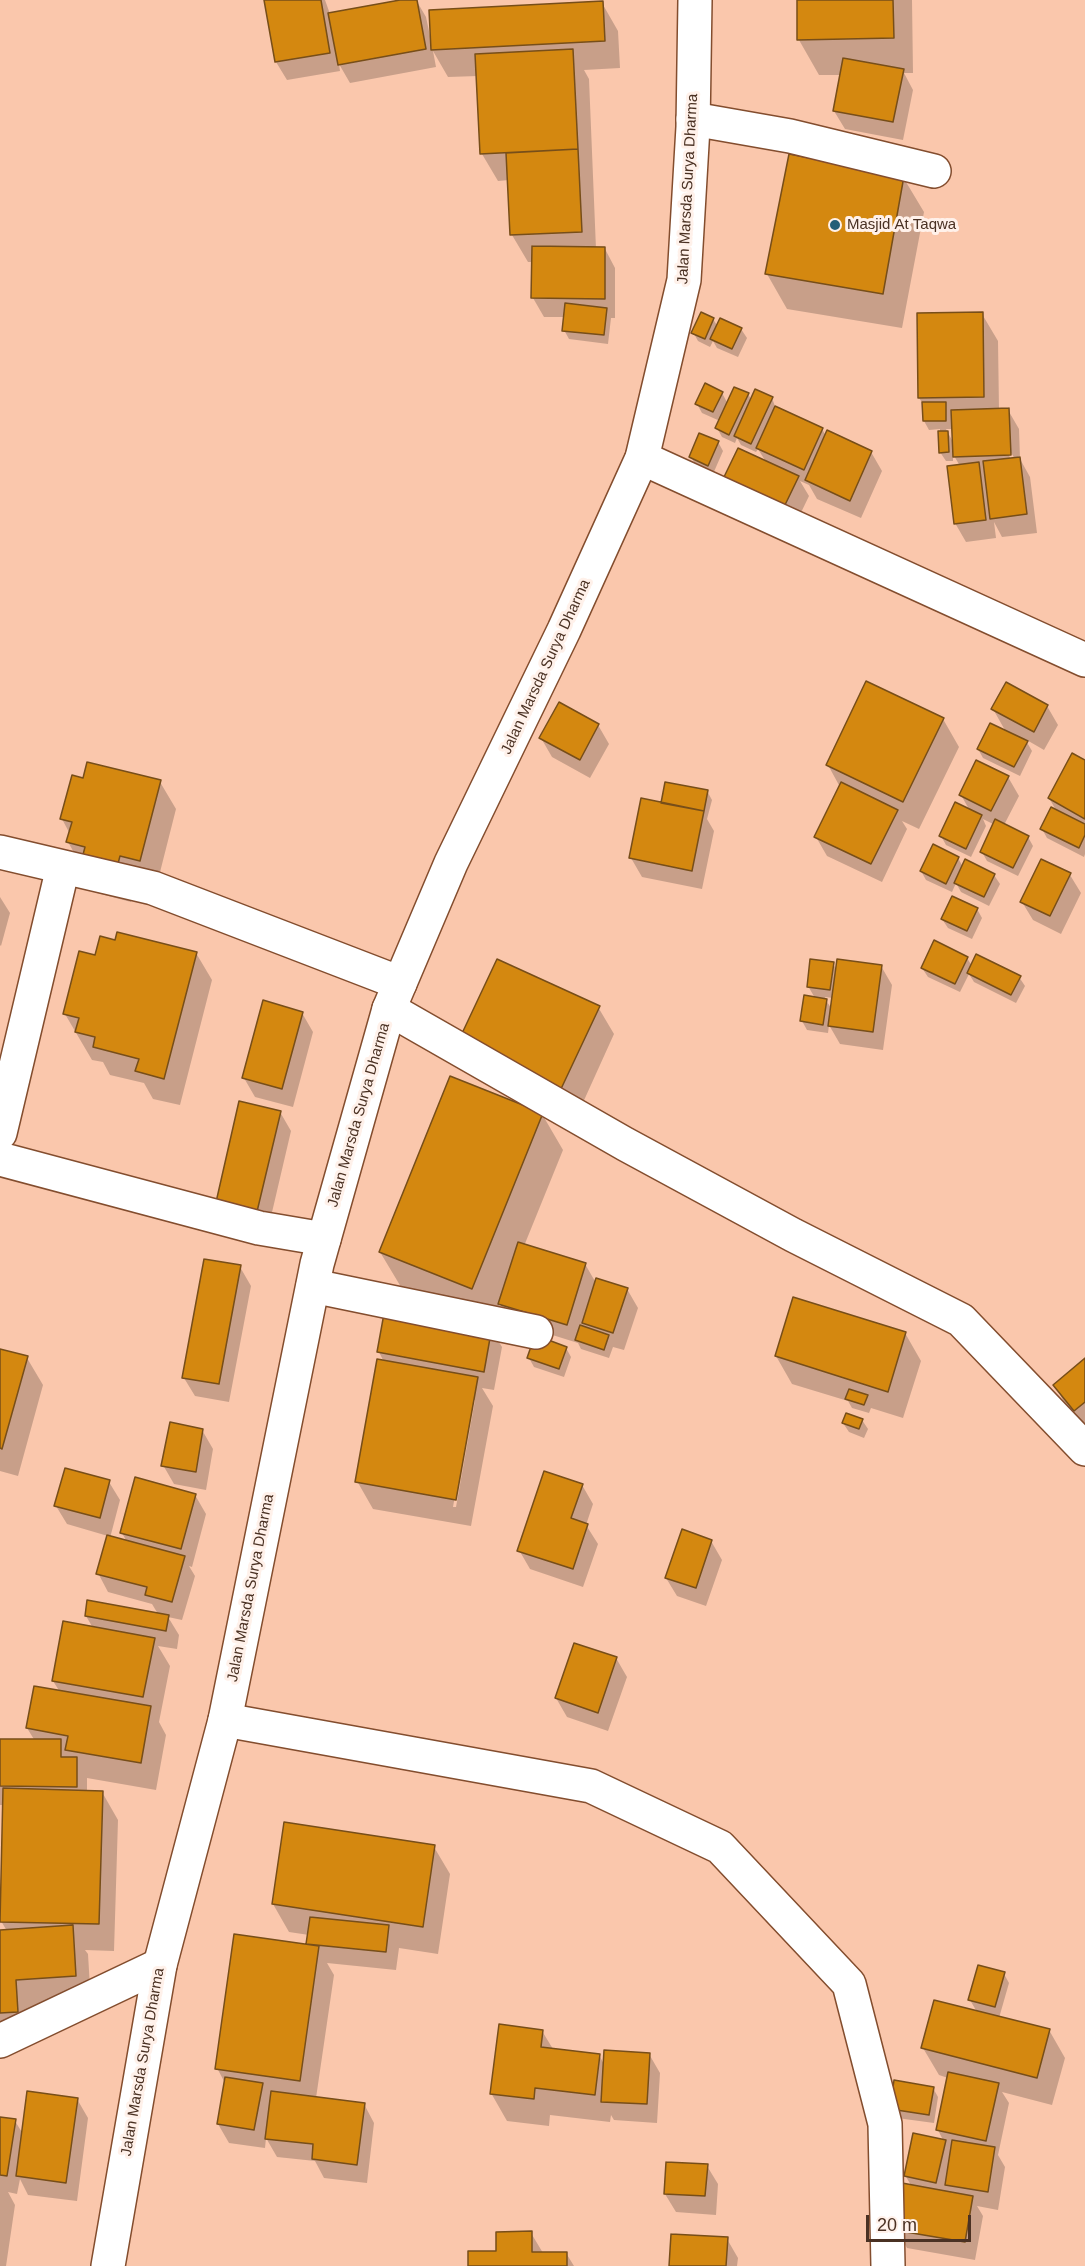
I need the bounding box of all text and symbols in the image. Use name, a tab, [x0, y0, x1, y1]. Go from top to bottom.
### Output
street label: Jalan Marsda Surya Dharma	[674, 93, 702, 285]
place label: Masjid At Taqwa	[847, 216, 956, 234]
marker: Masjid At Taqwa	[828, 218, 842, 232]
street label: Jalan Marsda Surya Dharma	[498, 577, 594, 757]
street label: Jalan Marsda Surya Dharma	[324, 1021, 394, 1209]
street label: Jalan Marsda Surya Dharma	[224, 1493, 278, 1683]
street label: Jalan Marsda Surya Dharma	[118, 1966, 168, 2158]
scale bar	[869, 2203, 974, 2241]
text: 20 m	[877, 2215, 917, 2235]

